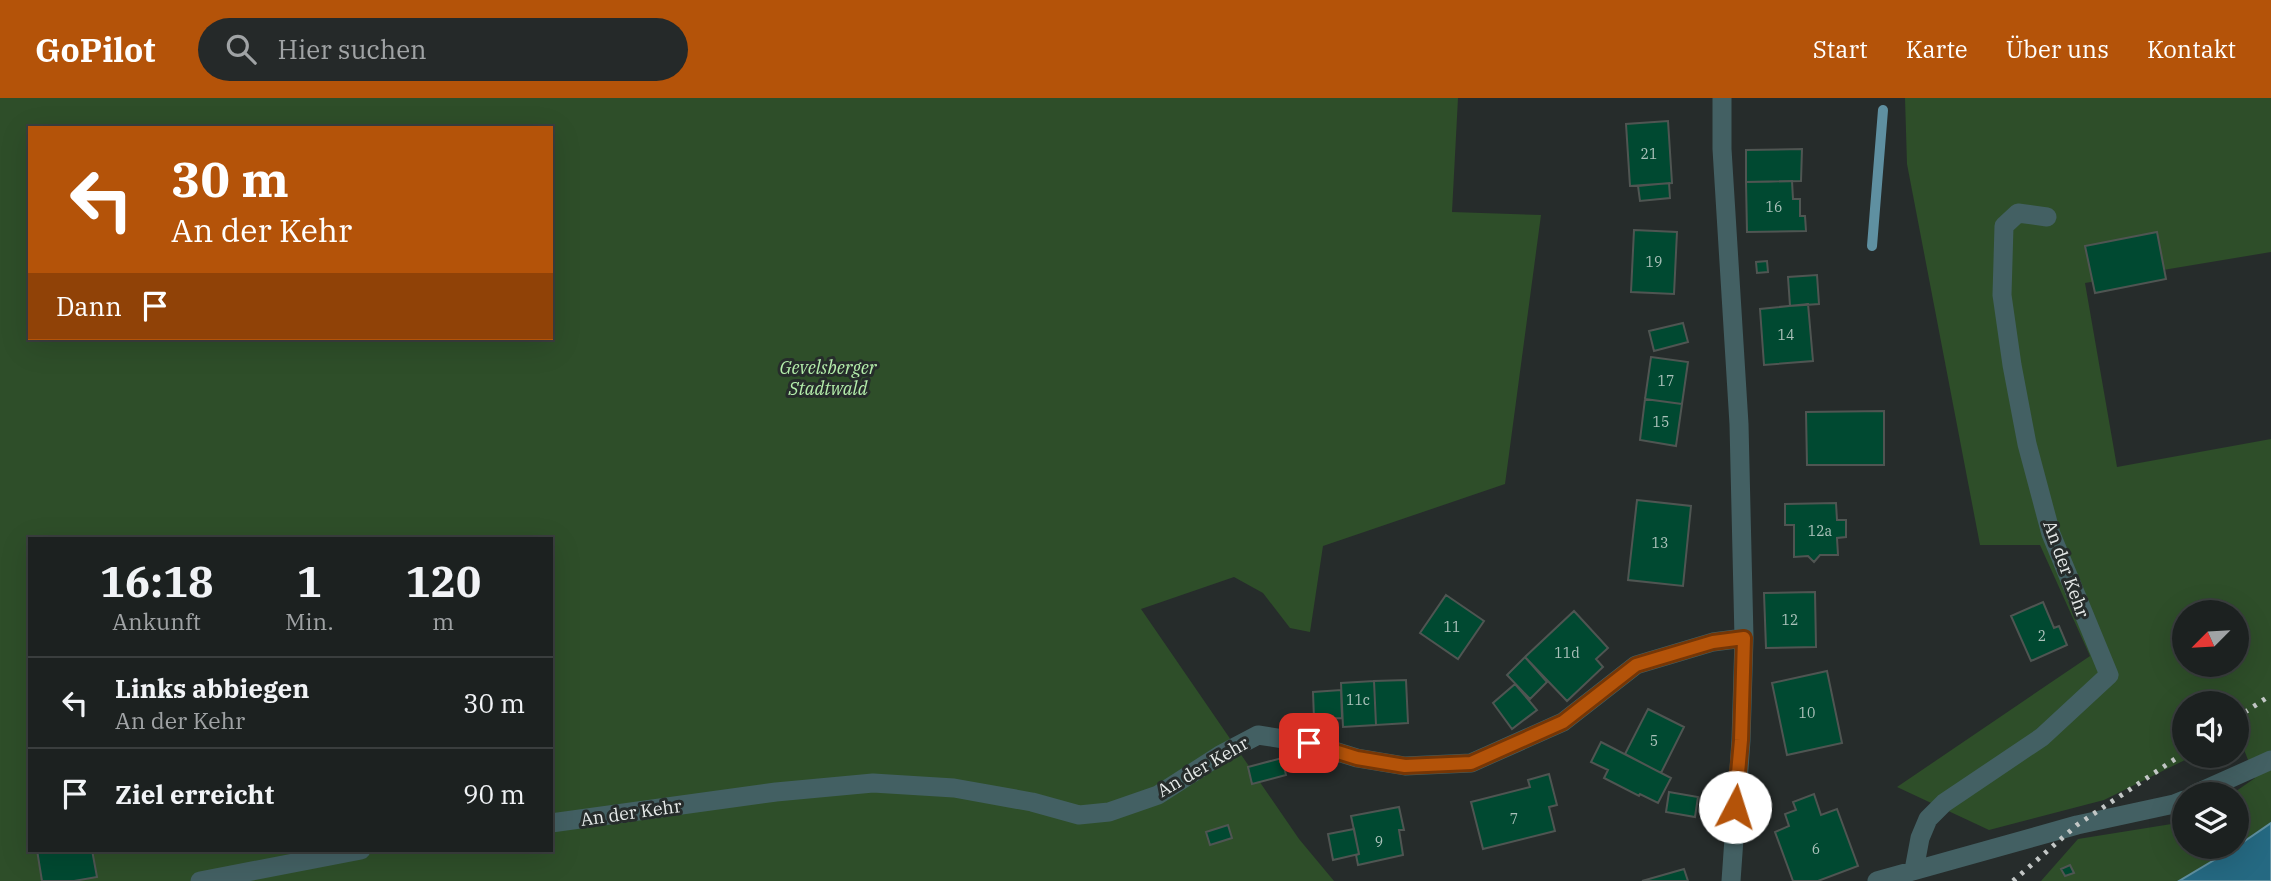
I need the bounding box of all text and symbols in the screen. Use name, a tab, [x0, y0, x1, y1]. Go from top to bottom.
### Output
search box	[198, 18, 688, 81]
text: GoPilot	[35, 28, 156, 71]
icon: search	[222, 30, 260, 68]
text: Hier suchen	[278, 32, 427, 66]
text: Start	[1813, 33, 1868, 65]
text: Karte	[1906, 33, 1968, 65]
text: Über uns	[2006, 33, 2109, 65]
text: Kontakt	[2147, 33, 2236, 65]
house number: 21	[1641, 145, 1657, 163]
text: 30 m	[171, 147, 289, 210]
icon: left	[56, 154, 147, 245]
house number: 16	[1766, 198, 1782, 216]
text: An der Kehr	[171, 209, 352, 251]
house number: 19	[1646, 253, 1662, 271]
icon: arrive	[136, 287, 174, 325]
text: Dann	[56, 289, 122, 323]
house number: 14	[1778, 326, 1794, 344]
park label: Gevelsberger Stadtwald	[779, 356, 878, 400]
house number: 17	[1658, 372, 1674, 390]
house number: 15	[1653, 413, 1669, 431]
street label: An der Kehr	[2038, 517, 2095, 621]
house number: 12a	[1808, 522, 1833, 540]
house number: 13	[1652, 534, 1668, 552]
text: 16:18	[100, 554, 213, 609]
text: 1	[297, 554, 322, 609]
text: 120	[406, 554, 481, 609]
north arrow	[2172, 600, 2249, 677]
map controls	[2172, 600, 2249, 859]
text: Ankunft	[112, 606, 201, 636]
text: Min.	[285, 606, 334, 636]
text: m	[432, 606, 454, 636]
house number: 12	[1782, 611, 1798, 629]
house number: 11	[1444, 618, 1460, 636]
house number: 2	[2038, 627, 2046, 645]
house number: 11d	[1554, 644, 1580, 662]
text: Links abbiegen	[115, 671, 310, 705]
icon: left	[56, 684, 94, 722]
text: 30 m	[463, 686, 525, 720]
house number: 11c	[1346, 691, 1370, 709]
button: sound	[2172, 691, 2249, 768]
house number: 10	[1799, 704, 1815, 722]
text: An der Kehr	[115, 705, 245, 735]
pin	[1279, 713, 1339, 773]
icon: arrive	[1290, 724, 1328, 762]
street label: An der Kehr	[1153, 731, 1253, 802]
house number: 5	[1650, 732, 1658, 750]
position arrow	[1698, 770, 1772, 844]
icon: arrive	[56, 775, 94, 813]
text: Ziel erreicht	[115, 777, 274, 811]
text: 90 m	[463, 777, 525, 811]
button: layers	[2172, 782, 2249, 859]
street label: An der Kehr	[579, 794, 683, 831]
house number: 7	[1510, 810, 1518, 828]
house number: 9	[1375, 833, 1383, 851]
house number: 6	[1812, 840, 1820, 858]

